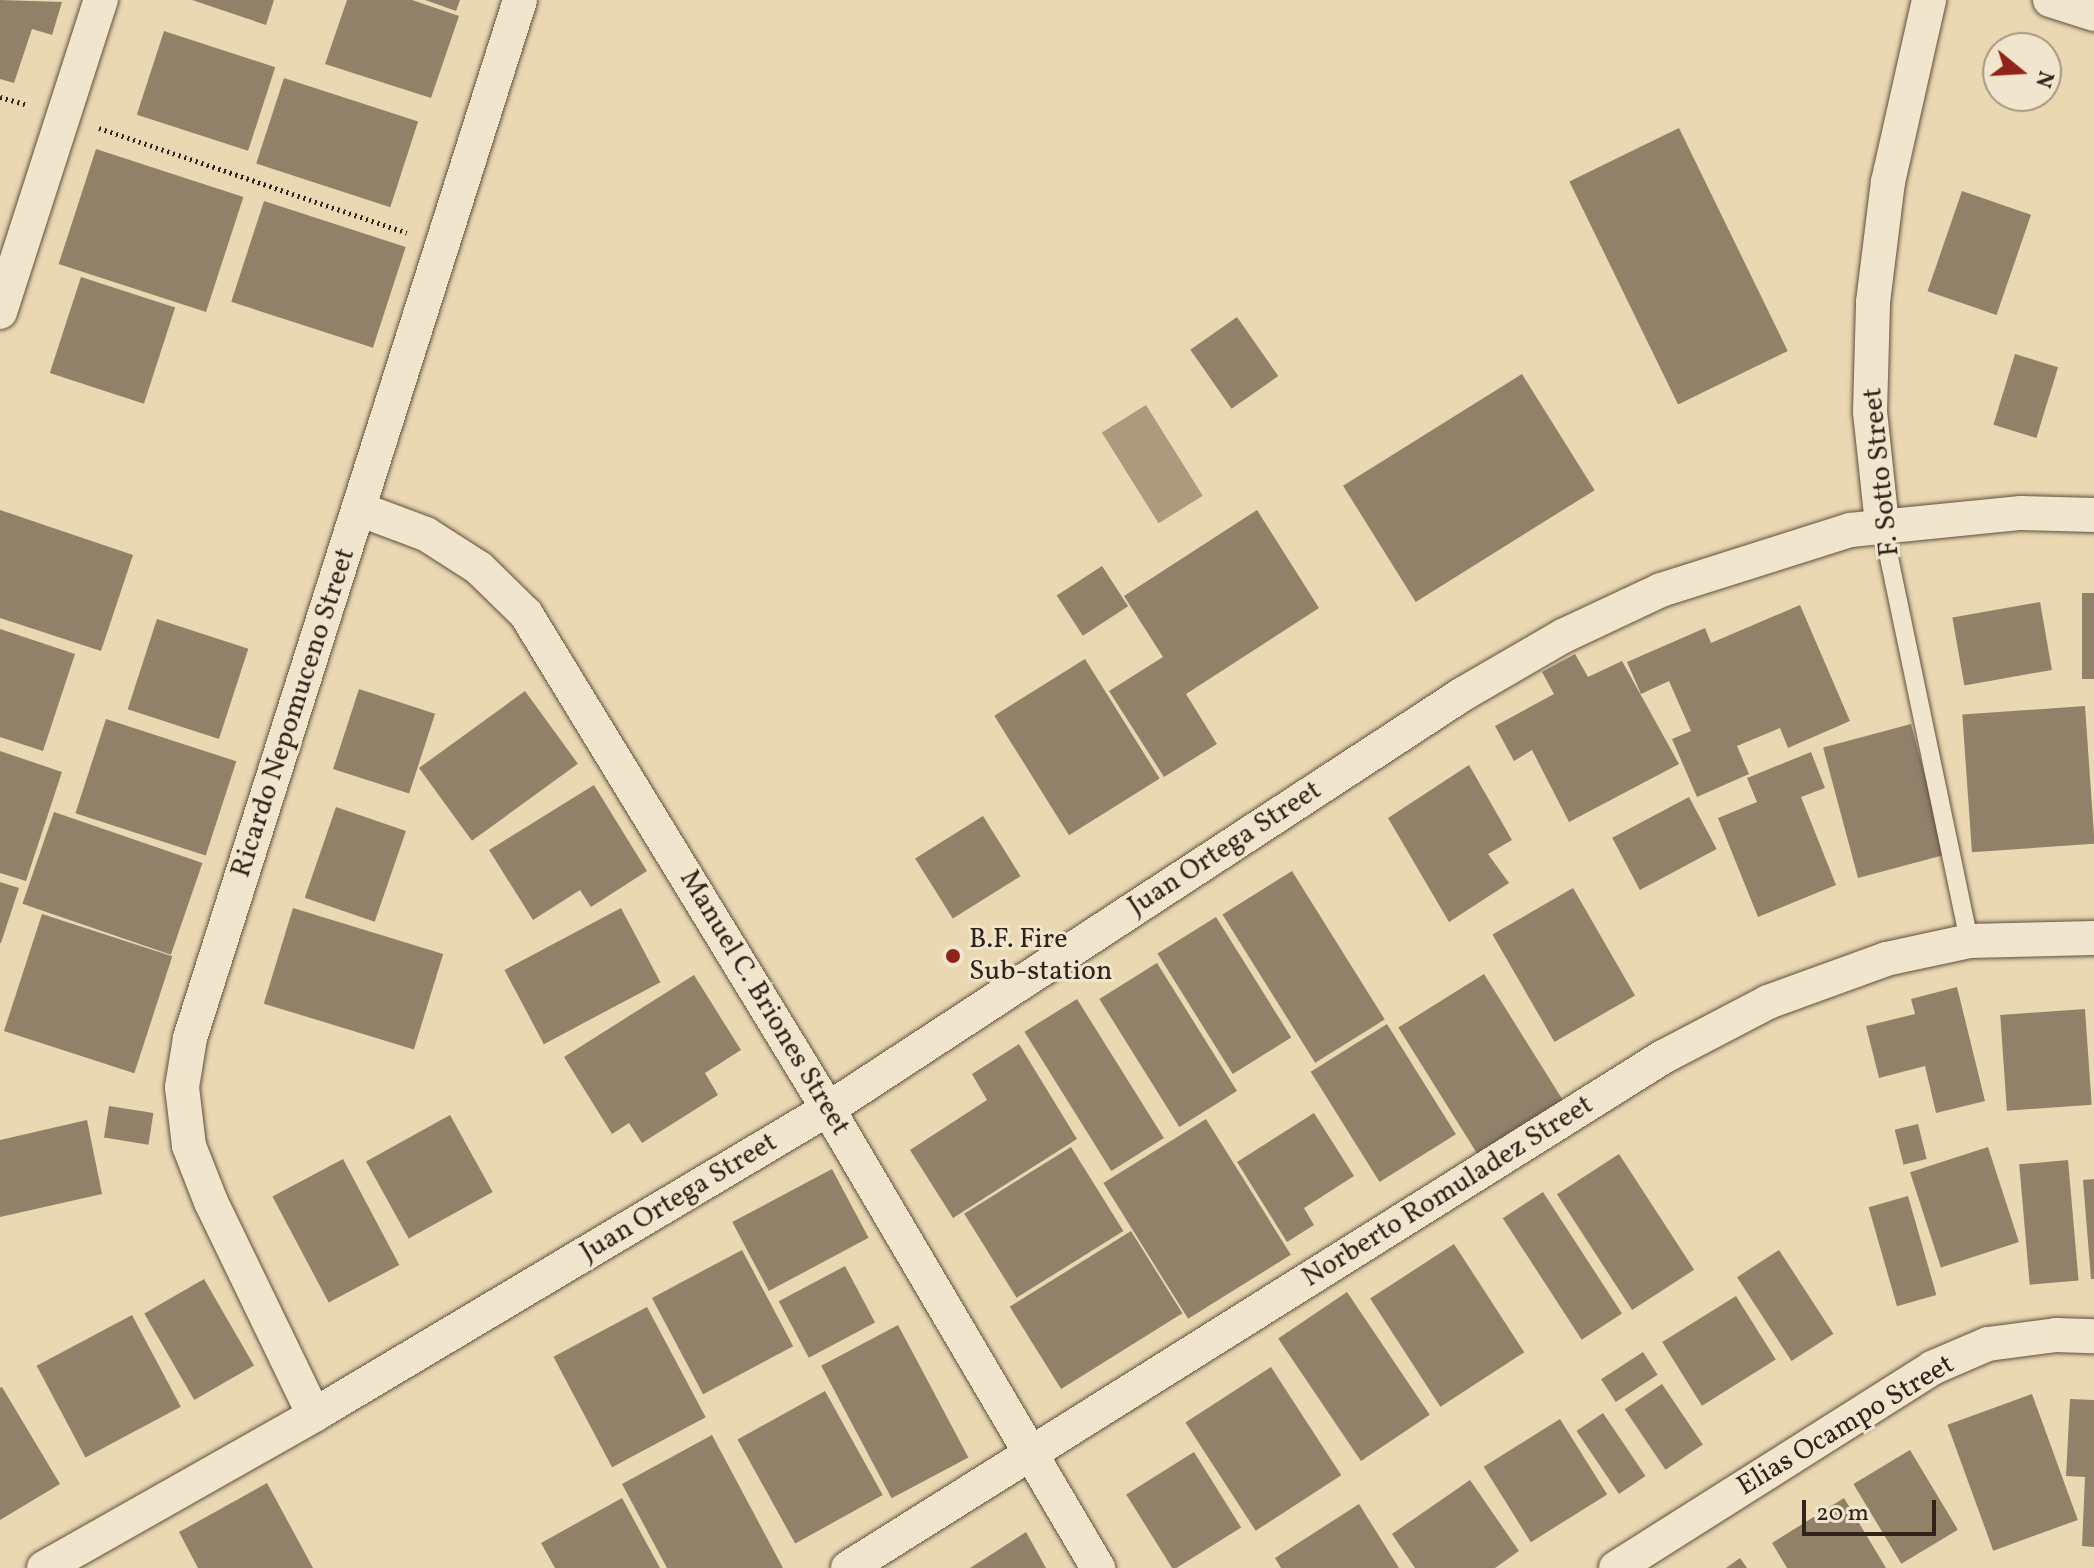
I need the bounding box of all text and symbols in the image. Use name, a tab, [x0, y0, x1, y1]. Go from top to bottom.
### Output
north arrow	[1982, 32, 2062, 112]
text: N	[2026, 67, 2061, 91]
street label: F. Sotto Street	[1856, 386, 1908, 558]
street label: Ricardo Nepomuceno Street	[225, 544, 363, 882]
street label: Juan Ortega Street	[1122, 774, 1328, 924]
street label: Manuel C. Briones Street	[671, 864, 857, 1142]
place label: B.F. Fire Sub-station	[969, 923, 1112, 989]
marker: B.F. Fire Sub-station	[944, 947, 962, 965]
street label: Norberto Romuladez Street	[1297, 1089, 1599, 1295]
street label: Juan Ortega Street	[575, 1126, 783, 1270]
street label: Elias Ocampo Street	[1732, 1348, 1960, 1504]
scale bar	[1806, 1484, 1940, 1534]
text: 20 m	[1816, 1497, 1869, 1531]

